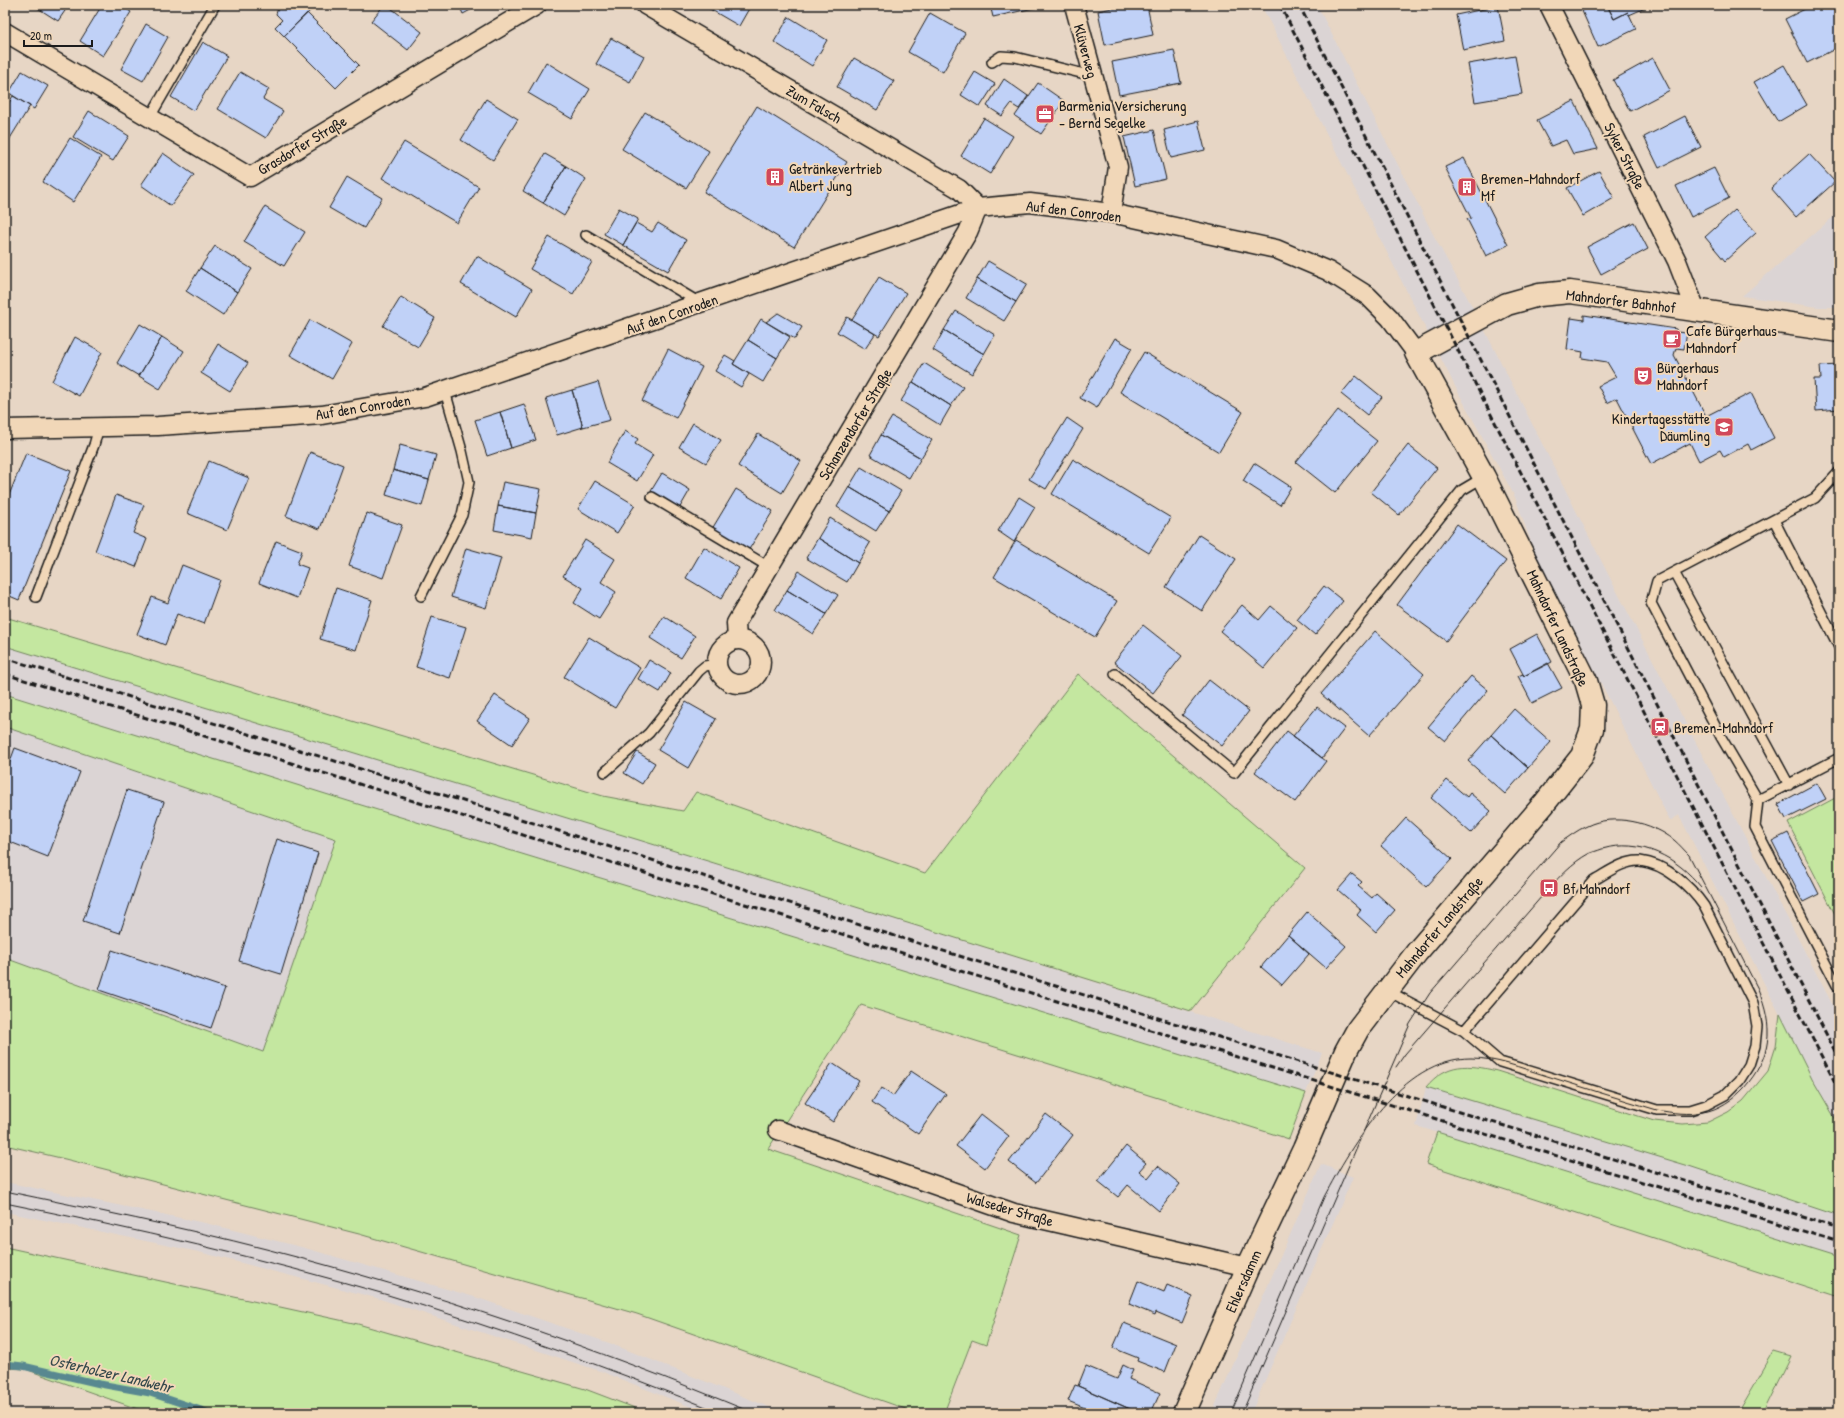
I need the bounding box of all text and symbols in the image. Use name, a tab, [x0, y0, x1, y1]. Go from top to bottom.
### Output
scale bar	[24, 22, 92, 48]
street label: Klüverweg	[1069, 22, 1103, 81]
text: 20 m	[30, 27, 52, 44]
street label: Zum Falsch	[782, 80, 846, 128]
place label: Barmenia Versicherung - Bernd Segelke	[1059, 95, 1187, 133]
office icon: Barmenia Versicherung - Bernd Segelke	[1034, 103, 1056, 125]
street label: Grasdorfer Straße	[254, 110, 350, 180]
street label: Syker Straße	[1599, 119, 1651, 193]
place label: Getränkevertrieb Albert Jung	[789, 158, 882, 196]
building icon: Getränkevertrieb Albert Jung	[764, 166, 786, 188]
place label: Bremen-Mahndorf Mf	[1481, 168, 1581, 206]
building icon: Bremen-Mahndorf Mf	[1456, 176, 1478, 198]
street label: Auf den Conroden	[1025, 195, 1123, 227]
street label: Mahndorfer Bahnhof	[1565, 284, 1678, 318]
street label: Auf den Conroden	[623, 288, 721, 340]
place label: Cafe Bürgerhaus Mahndorf	[1686, 320, 1777, 358]
cafe icon: Cafe Bürgerhaus Mahndorf	[1661, 328, 1683, 350]
place label: Bürgerhaus Mahndorf	[1657, 357, 1719, 395]
street label: Schanzendorfer Straße	[813, 364, 897, 484]
theatre icon: Bürgerhaus Mahndorf	[1632, 365, 1654, 387]
street label: Auf den Conroden	[314, 389, 412, 425]
place label: Kindertagesstätte Däumling	[1612, 408, 1710, 446]
school or university icon: Kindertagesstätte Däumling	[1713, 416, 1735, 438]
street label: Mahndorfer Landstraße	[1522, 566, 1594, 690]
station icon: Bremen-Mahndorf	[1649, 716, 1671, 738]
place label: Bremen-Mahndorf	[1674, 717, 1774, 738]
street label: Mahndorfer Landstraße	[1390, 872, 1488, 982]
bus stop icon: Bf Mahndorf	[1538, 877, 1560, 899]
place label: Bf Mahndorf	[1563, 878, 1631, 899]
street label: Walseder Straße	[964, 1187, 1056, 1231]
street label: Ehlersdamm	[1220, 1246, 1266, 1316]
water label: Osterholzer Landwehr	[47, 1348, 177, 1398]

